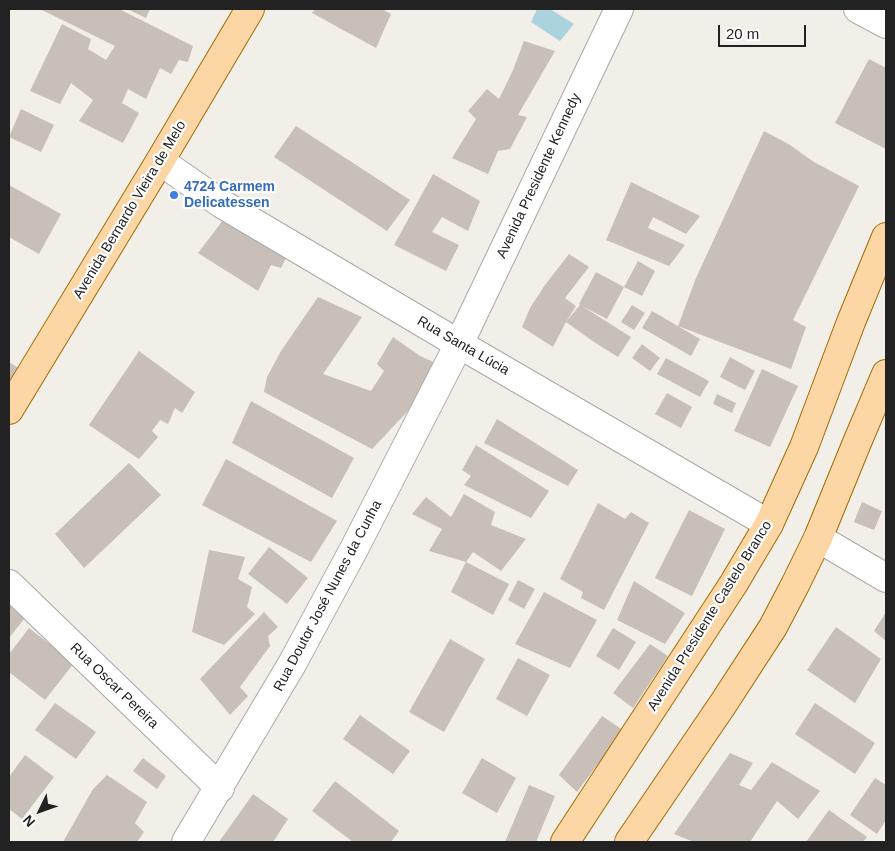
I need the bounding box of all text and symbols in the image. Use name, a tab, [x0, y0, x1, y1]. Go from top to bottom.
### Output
scale bar	[720, 15, 808, 47]
text: 20 m	[726, 25, 759, 42]
street label: Avenida Presidente Kennedy	[493, 91, 585, 261]
street label: Avenida Bernardo Vieira de Melo	[70, 118, 190, 302]
place label: 4724 Carmem Delicatessen	[184, 179, 275, 212]
marker: 4724 Carmem Delicatessen	[168, 189, 180, 201]
street label: Rua Santa Lúcia	[414, 313, 512, 379]
street label: Rua Doutor José Nunes da Cunha	[270, 498, 386, 694]
street label: Avenida Presidente Castelo Branco	[644, 518, 776, 714]
street label: Rua Oscar Pereira	[66, 640, 162, 732]
north arrow	[15, 786, 65, 836]
text: N	[20, 812, 38, 830]

